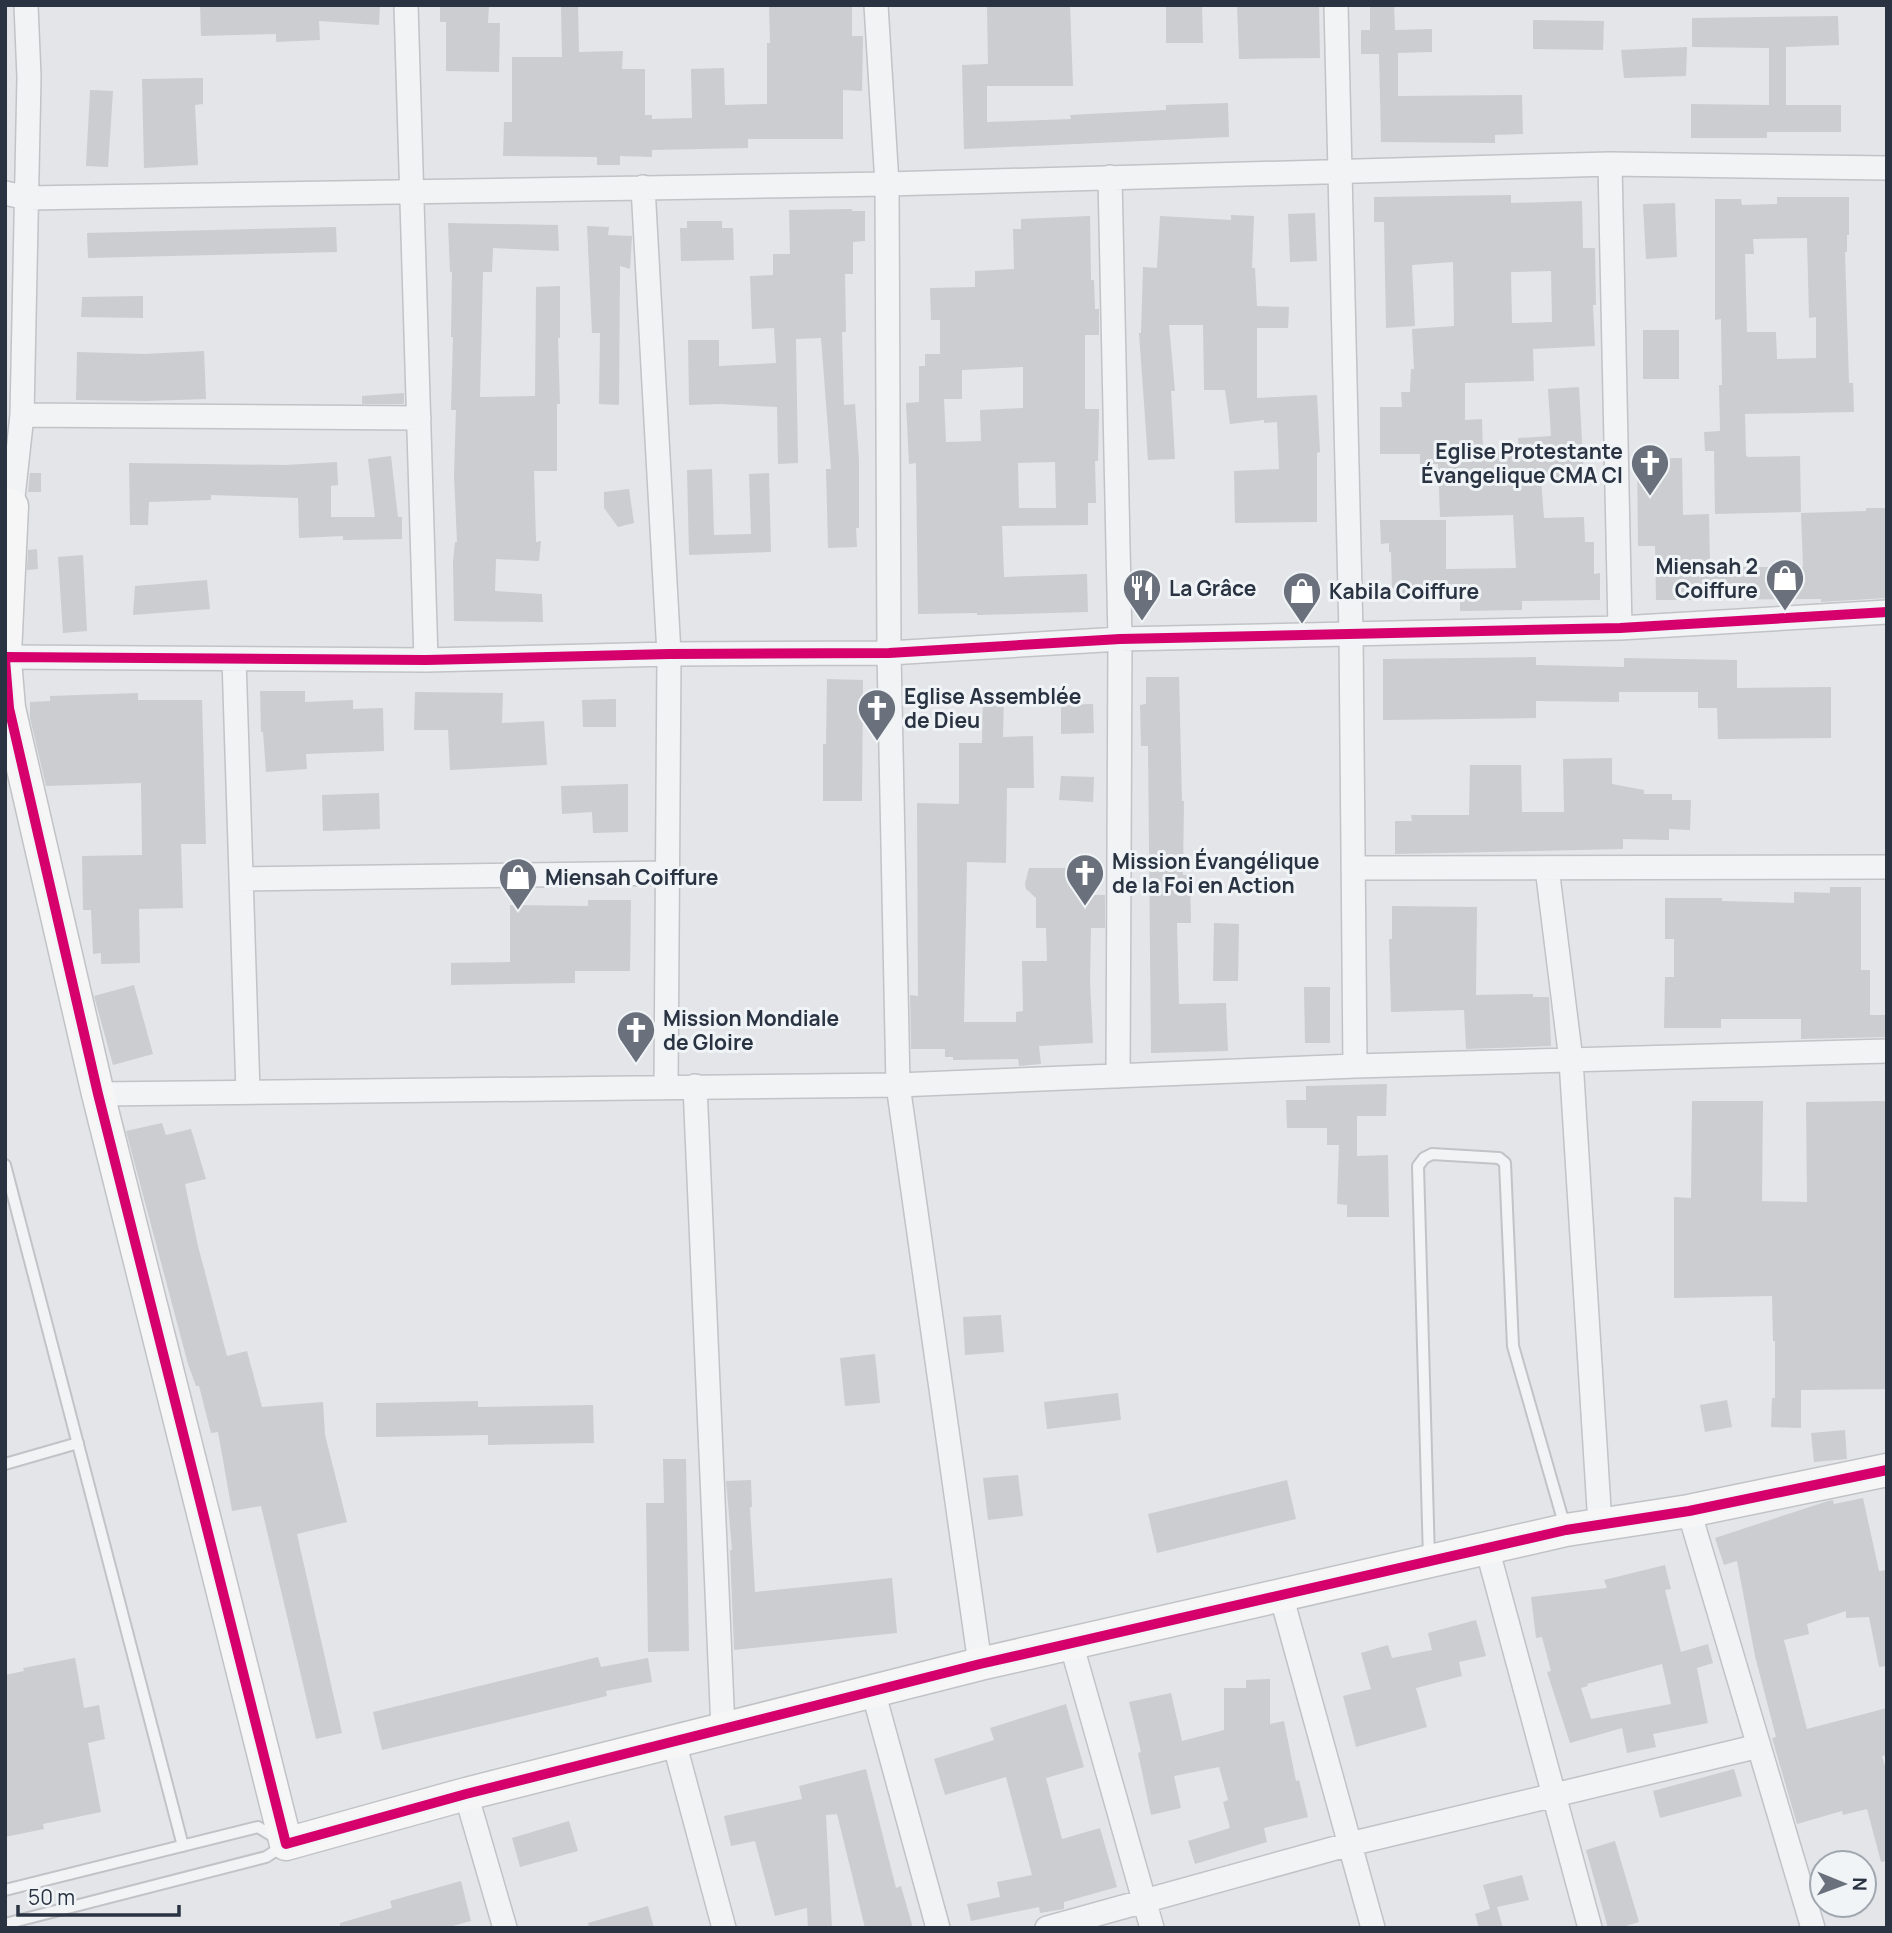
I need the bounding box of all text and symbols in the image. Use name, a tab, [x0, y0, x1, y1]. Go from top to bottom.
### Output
place label: Eglise Protestante Évangelique CMA CI	[1421, 437, 1623, 489]
church icon: Eglise Protestante Évangelique CMA CI	[1629, 442, 1671, 497]
place label: Miensah 2 Coiffure	[1655, 552, 1758, 604]
shop icon: Miensah 2 Coiffure	[1764, 557, 1806, 612]
restaurant icon: La Grâce	[1121, 567, 1163, 622]
shop icon: Kabila Coiffure	[1281, 570, 1323, 625]
place label: La Grâce	[1169, 574, 1257, 602]
place label: Kabila Coiffure	[1329, 577, 1479, 605]
place label: Eglise Assemblée de Dieu	[904, 682, 1081, 734]
church icon: Eglise Assemblée de Dieu	[856, 687, 898, 742]
place label: Mission Évangélique de la Foi en Action	[1112, 847, 1319, 899]
church icon: Mission Évangélique de la Foi en Action	[1064, 852, 1106, 907]
shop icon: Miensah Coiffure	[497, 856, 539, 911]
place label: Miensah Coiffure	[545, 863, 718, 891]
place label: Mission Mondiale de Gloire	[663, 1004, 839, 1056]
church icon: Mission Mondiale de Gloire	[615, 1009, 657, 1064]
north arrow	[1808, 1849, 1878, 1919]
scale bar	[18, 1874, 178, 1918]
text: N	[1847, 1877, 1873, 1891]
text: 50 m	[28, 1883, 75, 1911]

